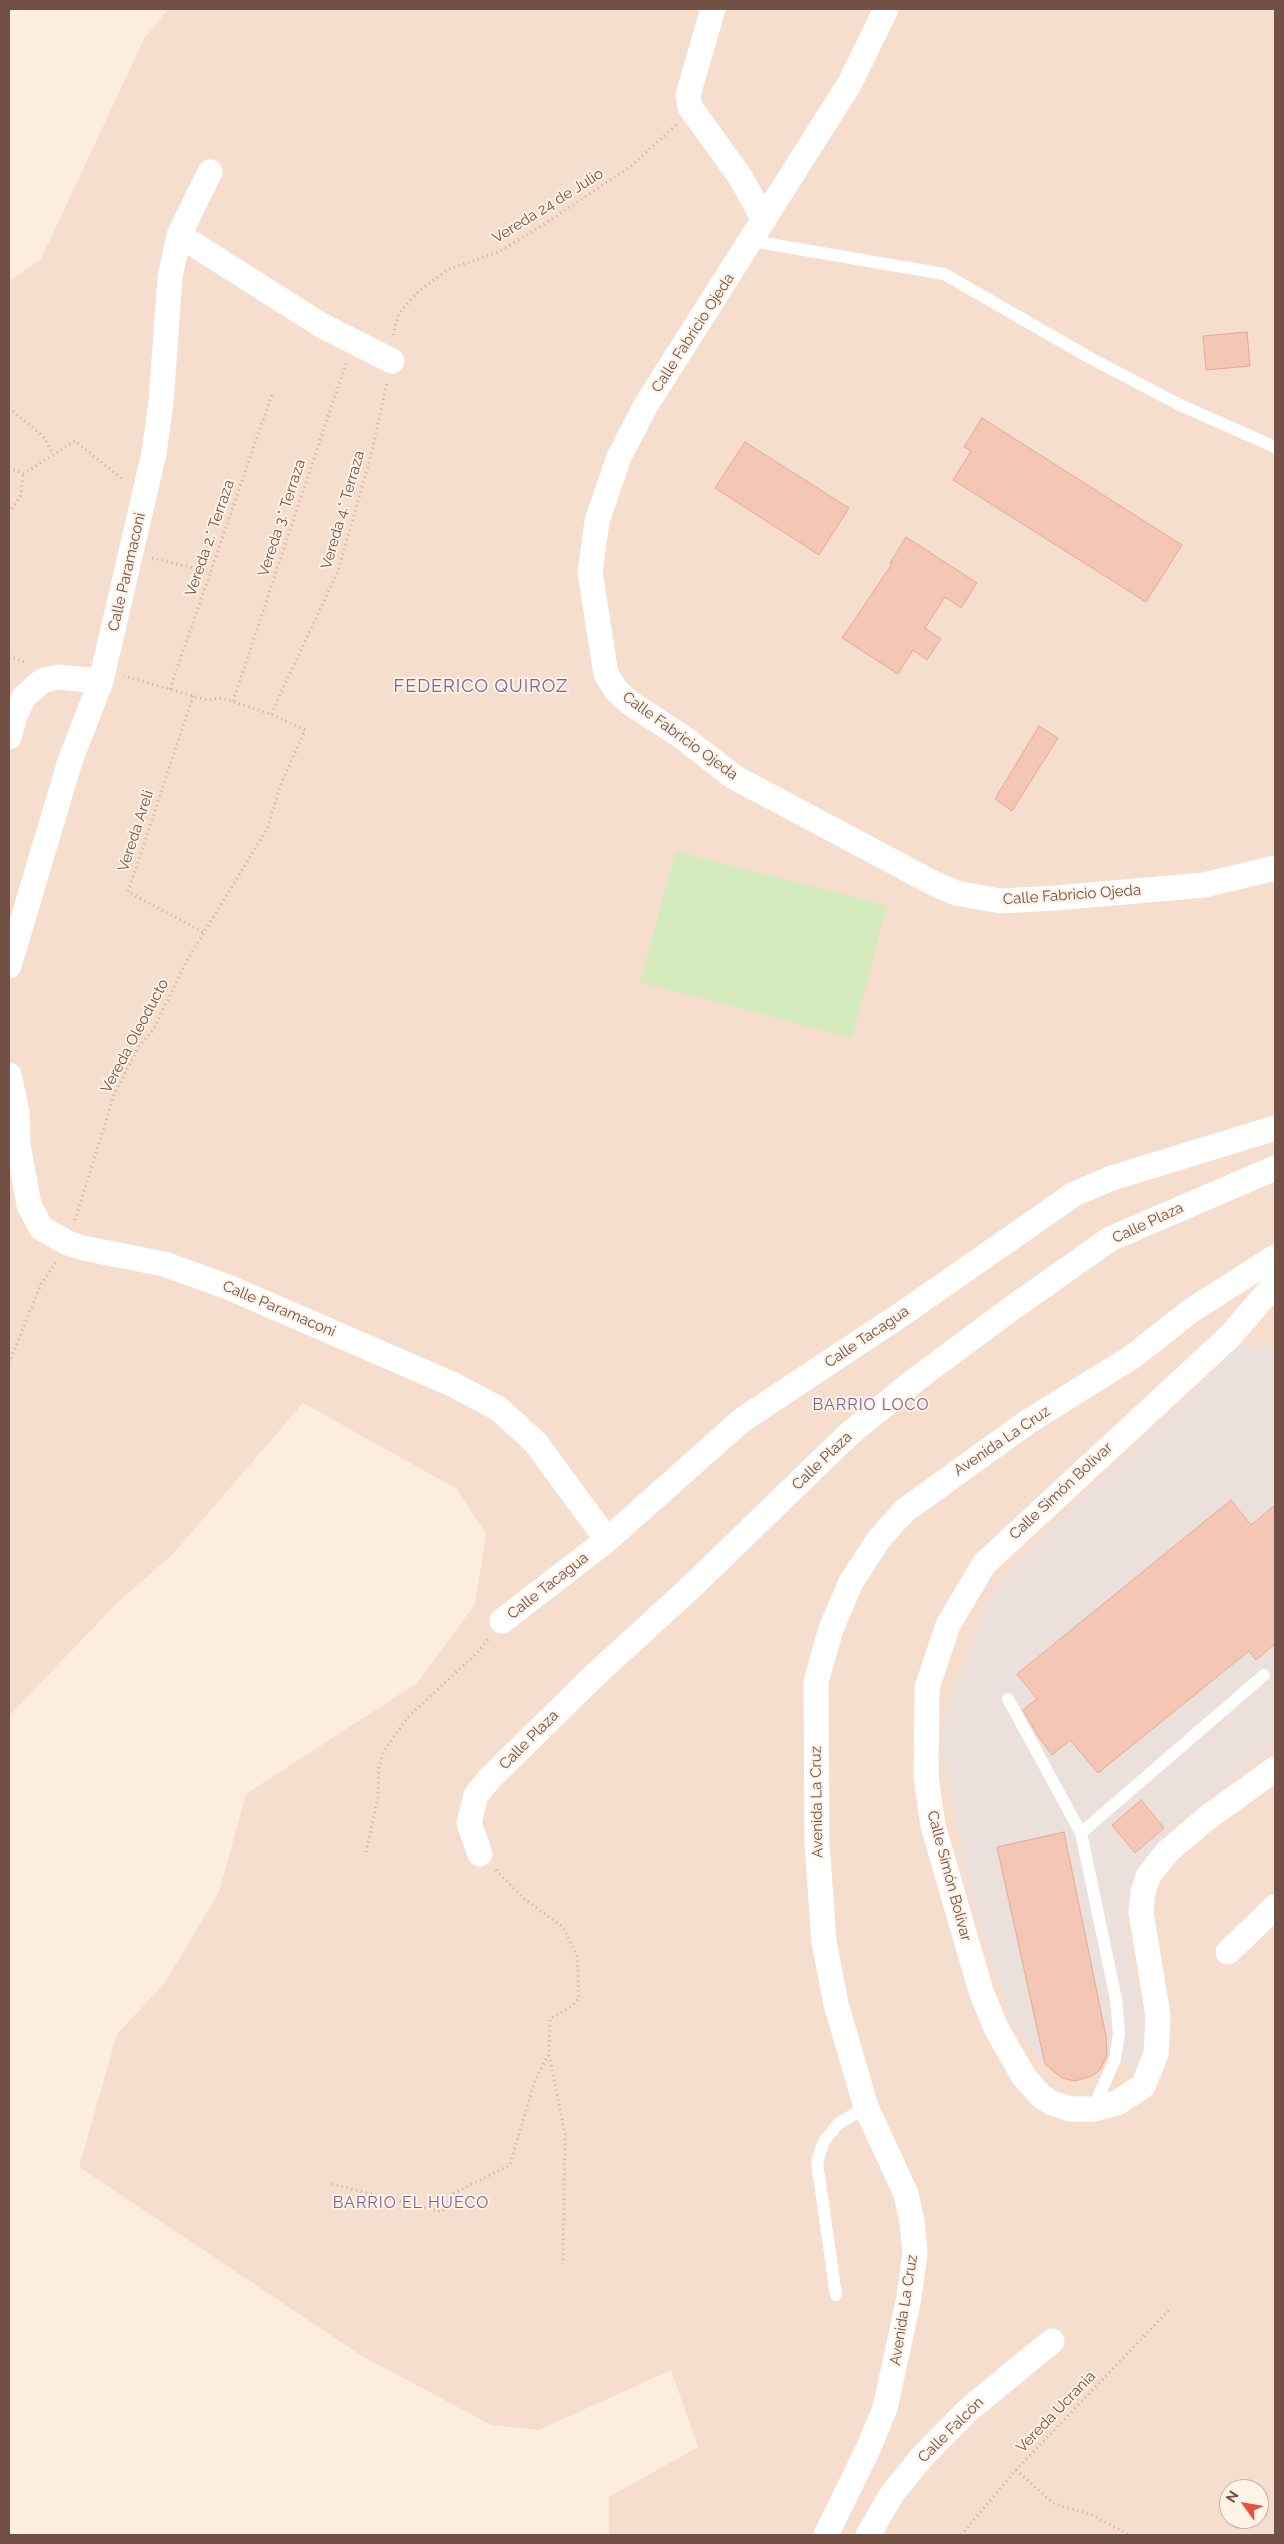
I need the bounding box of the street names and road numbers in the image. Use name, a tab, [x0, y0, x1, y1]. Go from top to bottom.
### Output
street label: Vereda 24 de Julio	[489, 165, 607, 247]
street label: Calle Fabricio Ojeda	[648, 270, 738, 396]
street label: Vereda 4.° Terraza	[317, 449, 369, 571]
street label: Vereda 3.° Terraza	[255, 457, 309, 579]
street label: Vereda 2.° Terraza	[182, 477, 238, 599]
street label: Calle Paramaconi	[105, 511, 149, 633]
street label: Calle Fabricio Ojeda	[619, 688, 741, 784]
street label: Vereda Areli	[114, 788, 158, 874]
street label: Calle Fabricio Ojeda	[1002, 881, 1142, 909]
street label: Vereda Oleoducto	[97, 976, 173, 1096]
street label: Calle Plaza	[1110, 1199, 1186, 1247]
street label: Calle Paramaconi	[220, 1277, 338, 1341]
street label: Calle Tacagua	[821, 1302, 913, 1372]
street label: Avenida La Cruz	[950, 1402, 1054, 1480]
street label: Calle Plaza	[788, 1428, 856, 1494]
street label: Calle Simón Bolívar	[1006, 1439, 1116, 1543]
street label: Calle Tacagua	[504, 1549, 592, 1623]
street label: Calle Plaza	[496, 1707, 562, 1773]
street label: Avenida La Cruz	[807, 1746, 827, 1858]
street label: Calle Simón Bolívar	[923, 1809, 975, 1943]
street label: Avenida La Cruz	[886, 2253, 922, 2367]
street label: Vereda Ucrania	[1013, 2368, 1099, 2456]
street label: Calle Falcón	[915, 2394, 987, 2466]

